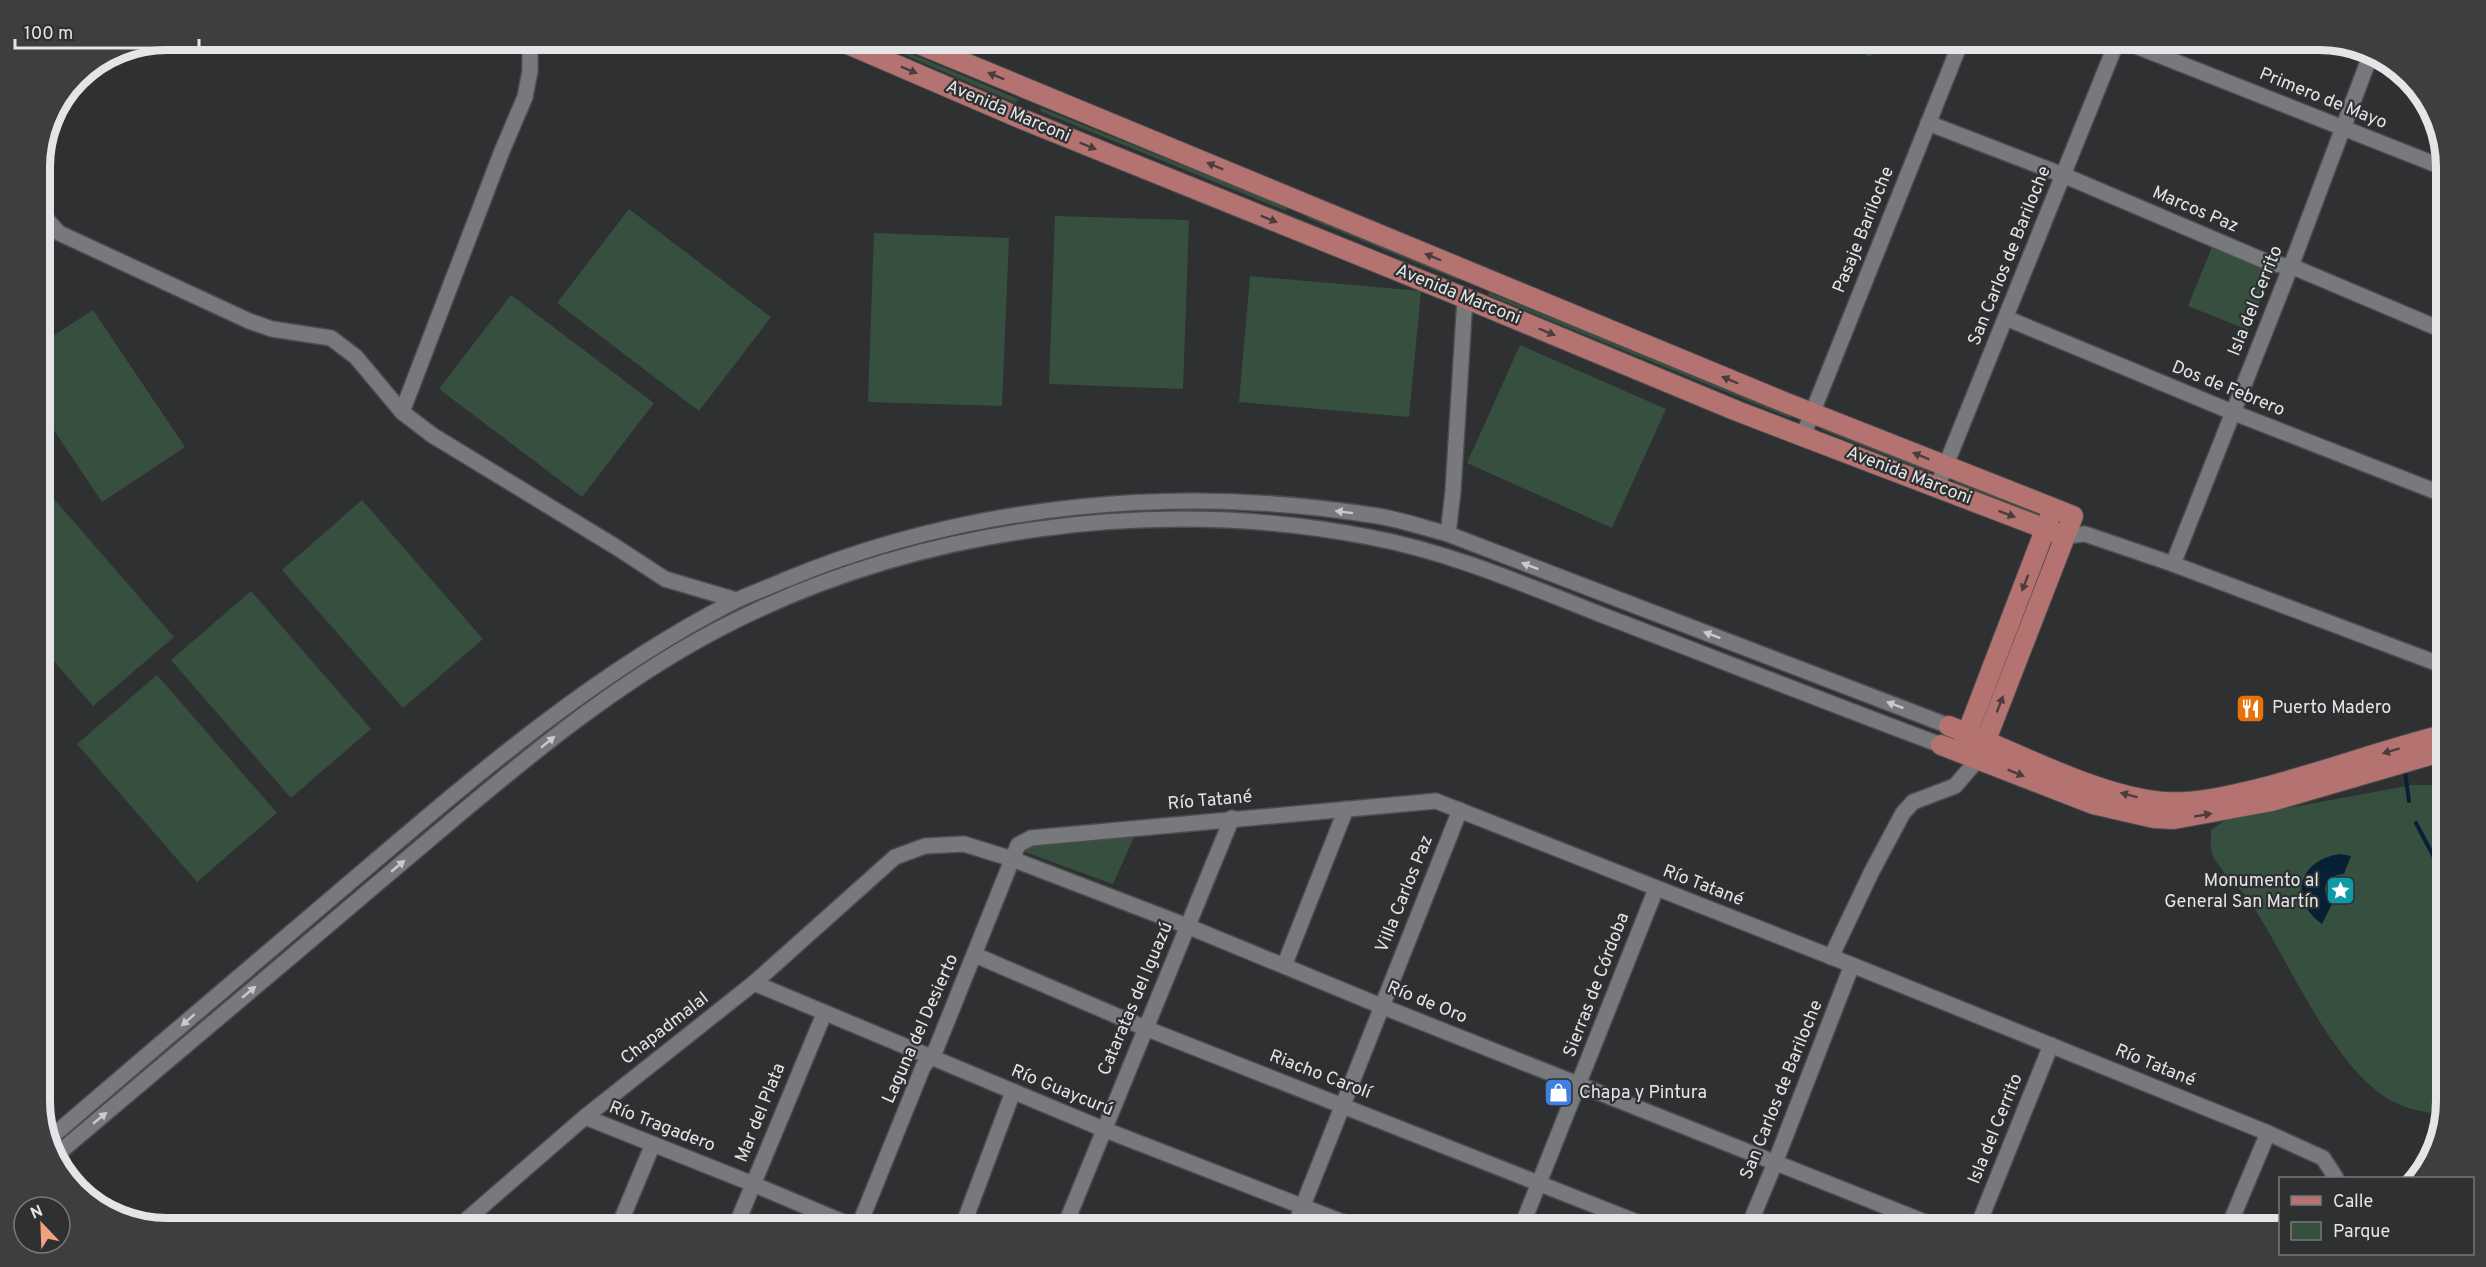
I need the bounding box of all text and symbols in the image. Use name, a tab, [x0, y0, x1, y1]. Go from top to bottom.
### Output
scale bar	[15, 12, 200, 50]
text: 100 m	[24, 23, 73, 46]
street label: Primero de Mayo	[2256, 63, 2390, 135]
one-way arrow	[900, 65, 918, 75]
one-way arrow	[986, 71, 1004, 81]
street label: Avenida Marconi	[942, 75, 1074, 149]
one-way arrow	[1080, 141, 1098, 151]
one-way arrow	[1205, 161, 1223, 171]
street label: Pasaje Bariloche	[1828, 163, 1900, 297]
street label: San Carlos de Bariloche	[1963, 163, 2057, 349]
street label: Marcos Paz	[2148, 182, 2242, 238]
one-way arrow	[1261, 214, 1279, 224]
street label: Isla del Cerrito	[2223, 242, 2289, 360]
one-way arrow	[1424, 252, 1442, 262]
street label: Avenida Marconi	[1392, 259, 1524, 331]
one-way arrow	[1538, 328, 1556, 337]
street label: Dos de Febrero	[2168, 356, 2288, 422]
one-way arrow	[1721, 375, 1739, 384]
street label: Avenida Marconi	[1843, 441, 1975, 511]
one-way arrow	[1912, 451, 1930, 461]
one-way arrow	[1334, 507, 1353, 516]
one-way arrow	[1998, 510, 2016, 520]
one-way arrow	[1521, 560, 1539, 570]
one-way arrow	[2019, 574, 2029, 592]
one-way arrow	[1703, 630, 1721, 640]
restaurant icon: Puerto Madero	[2235, 692, 2267, 724]
one-way arrow	[1995, 694, 2005, 712]
place label: Puerto Madero	[2272, 697, 2391, 720]
one-way arrow	[1885, 700, 1903, 710]
one-way arrow	[540, 736, 555, 749]
one-way arrow	[2382, 747, 2400, 756]
one-way arrow	[2007, 768, 2025, 778]
street label: Río Tatané	[1167, 786, 1253, 816]
one-way arrow	[2120, 790, 2138, 799]
one-way arrow	[2193, 810, 2212, 819]
street label: Villa Carlos Paz	[1371, 832, 1439, 956]
one-way arrow	[390, 860, 406, 873]
street label: Río Tatané	[1659, 860, 1747, 912]
place label: Monumento al General San Martín	[2164, 870, 2319, 914]
place icon: Monumento al General San Martín	[2324, 875, 2356, 907]
street label: Sierras de Córdoba	[1559, 909, 1635, 1061]
street label: Cataratas del Iguazú	[1093, 919, 1179, 1079]
street label: Laguna del Desierto	[878, 951, 964, 1107]
street label: Río de Oro	[1383, 976, 1471, 1030]
one-way arrow	[241, 986, 256, 999]
street label: Chapadmalal	[616, 987, 714, 1071]
street label: San Carlos de Bariloche	[1735, 997, 1829, 1183]
one-way arrow	[180, 1014, 195, 1027]
street label: Río Tatané	[2111, 1039, 2199, 1093]
street label: Riacho Carolí	[1266, 1045, 1375, 1105]
street label: Mar del Plata	[731, 1060, 791, 1166]
street label: Río Guaycurú	[1007, 1060, 1117, 1122]
street label: Isla del Cerrito	[1963, 1070, 2029, 1188]
shop icon: Chapa y Pintura	[1542, 1077, 1574, 1109]
place label: Chapa y Pintura	[1579, 1082, 1707, 1105]
street label: Río Tragadero	[606, 1096, 718, 1158]
one-way arrow	[92, 1112, 107, 1125]
legend	[2279, 1177, 2474, 1255]
text: Calle	[2333, 1191, 2373, 1214]
north arrow	[12, 1195, 72, 1255]
text: N	[28, 1202, 46, 1224]
text: Parque	[2333, 1221, 2390, 1244]

